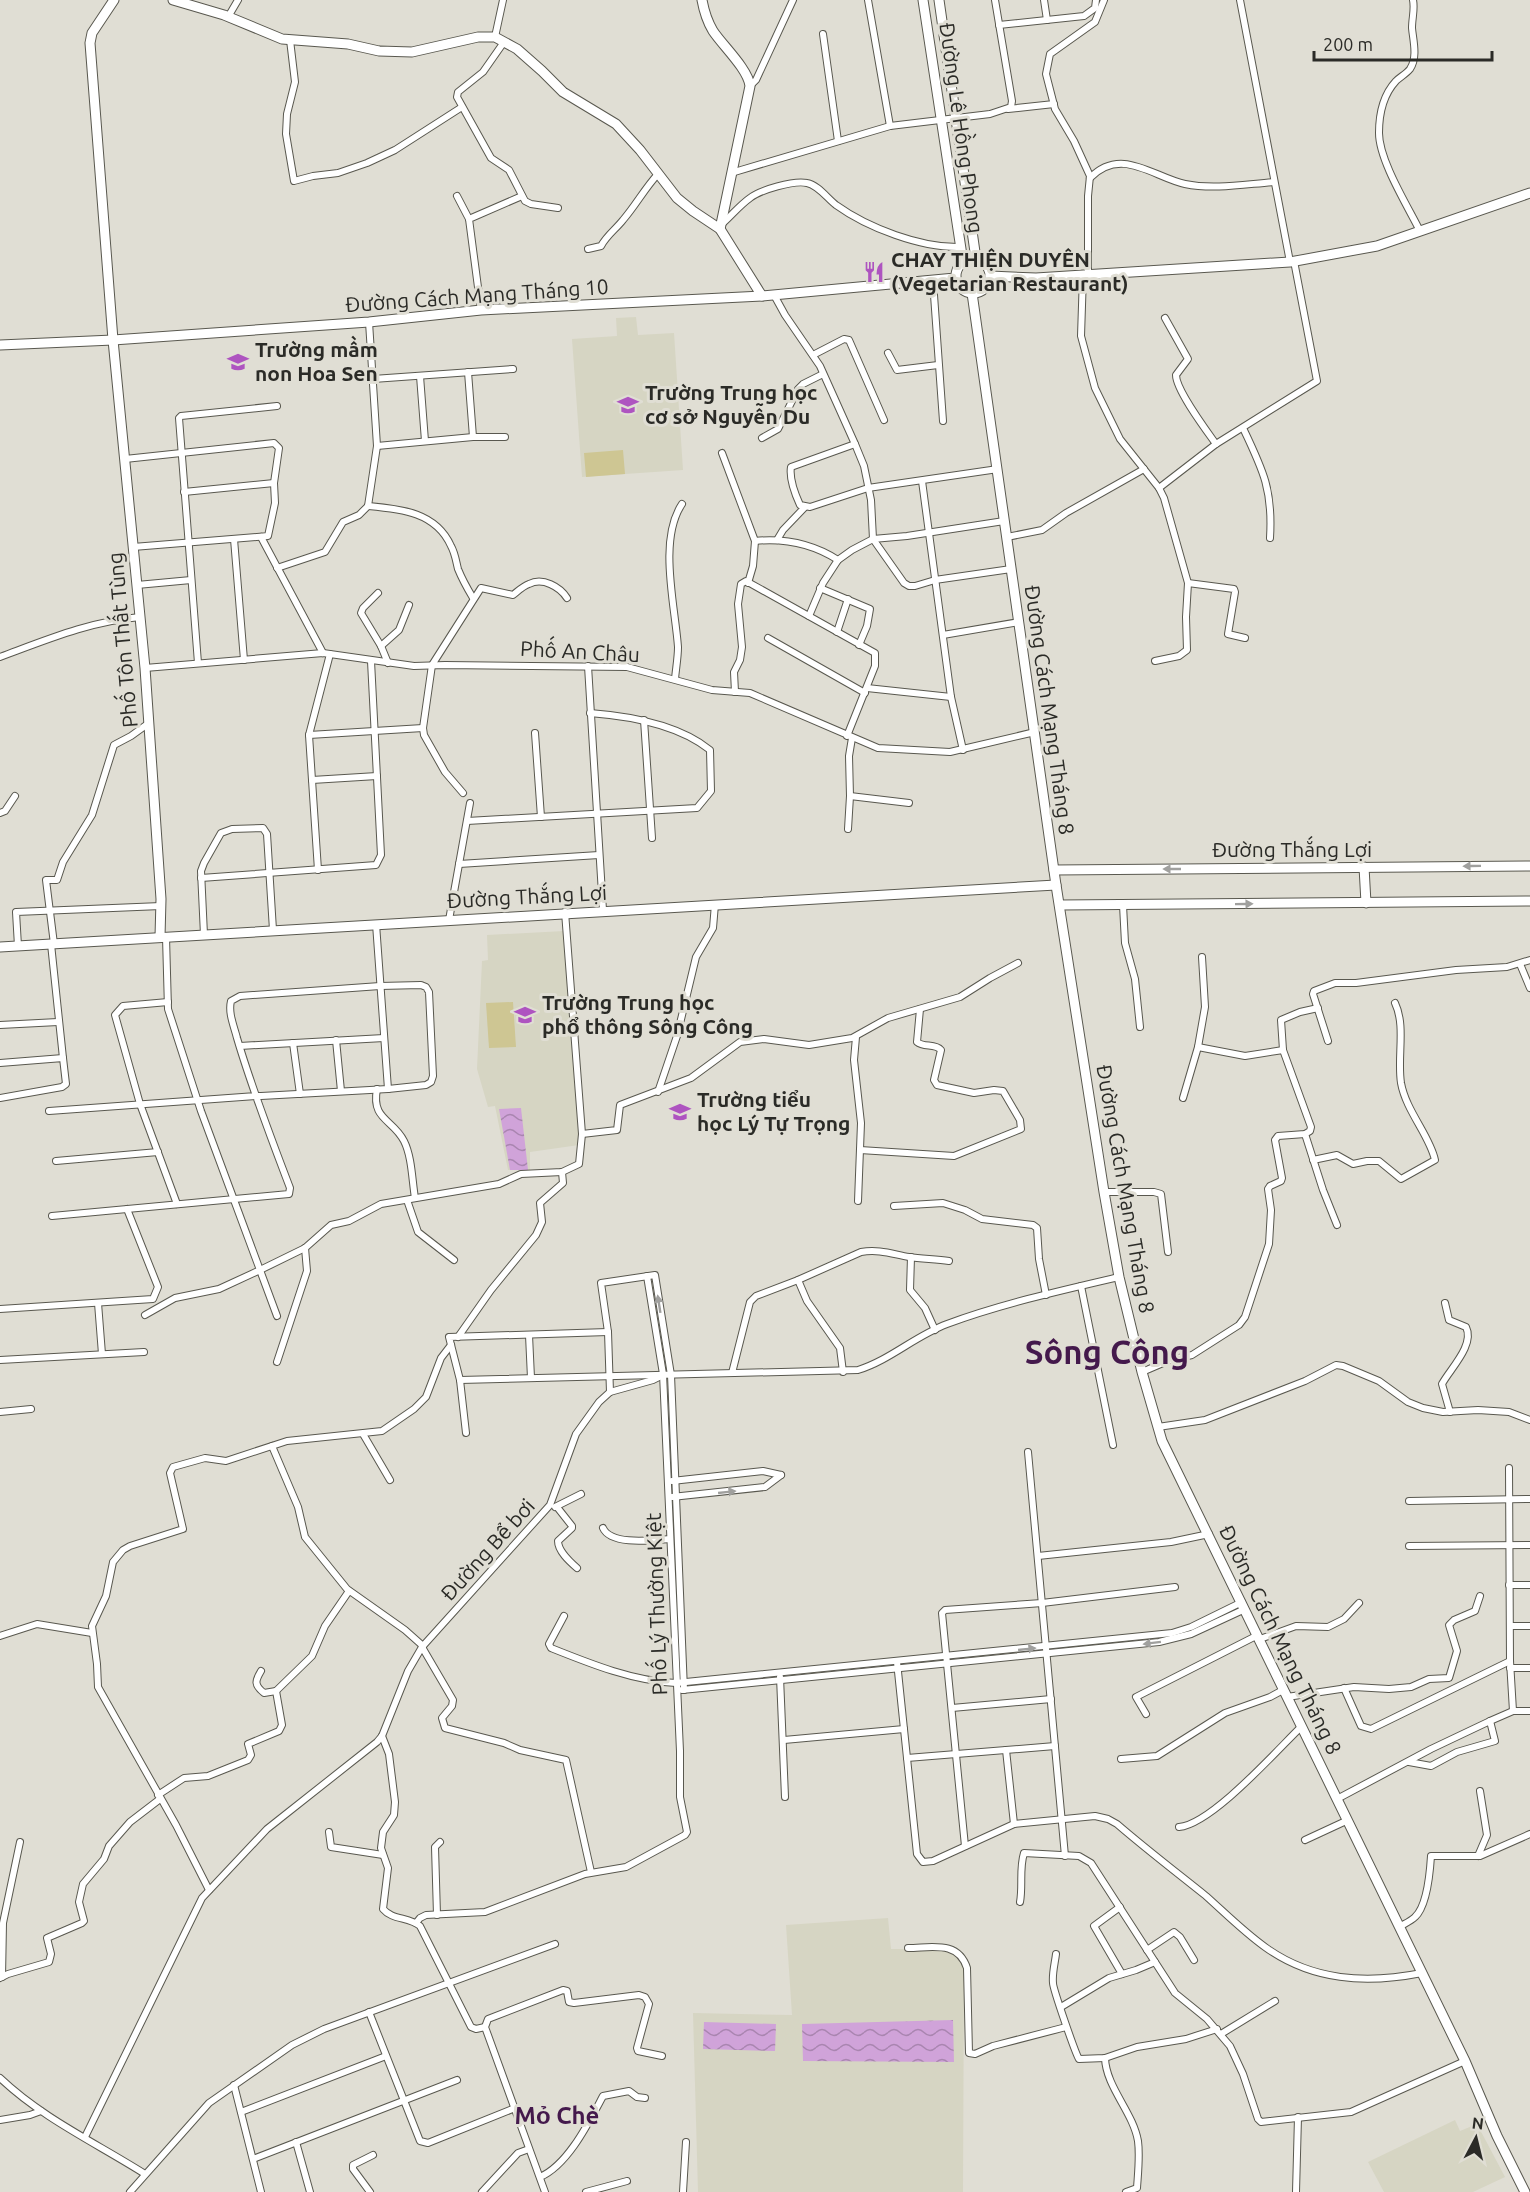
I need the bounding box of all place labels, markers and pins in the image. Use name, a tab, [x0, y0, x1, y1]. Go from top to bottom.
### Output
place label: CHAY THIỆN DUYÊN (Vegetarian Restaurant)	[891, 247, 1129, 295]
restaurant icon: CHAY THIỆN DUYÊN (Vegetarian Restaurant)	[862, 260, 886, 284]
place label: Trường mầm non Hoa Sen	[255, 335, 378, 385]
school or university icon: Trường mầm non Hoa Sen	[226, 350, 250, 374]
place label: Trường Trung học cơ sở Nguyễn Du	[645, 380, 817, 428]
school or university icon: Trường Trung học cơ sở Nguyễn Du	[616, 393, 640, 417]
place label: Trường Trung học phổ thông Sông Công	[542, 990, 753, 1038]
school or university icon: Trường Trung học phổ thông Sông Công	[513, 1003, 537, 1027]
place label: Trường tiểu học Lý Tự Trọng	[697, 1087, 850, 1135]
school or university icon: Trường tiểu học Lý Tự Trọng	[668, 1100, 692, 1124]

